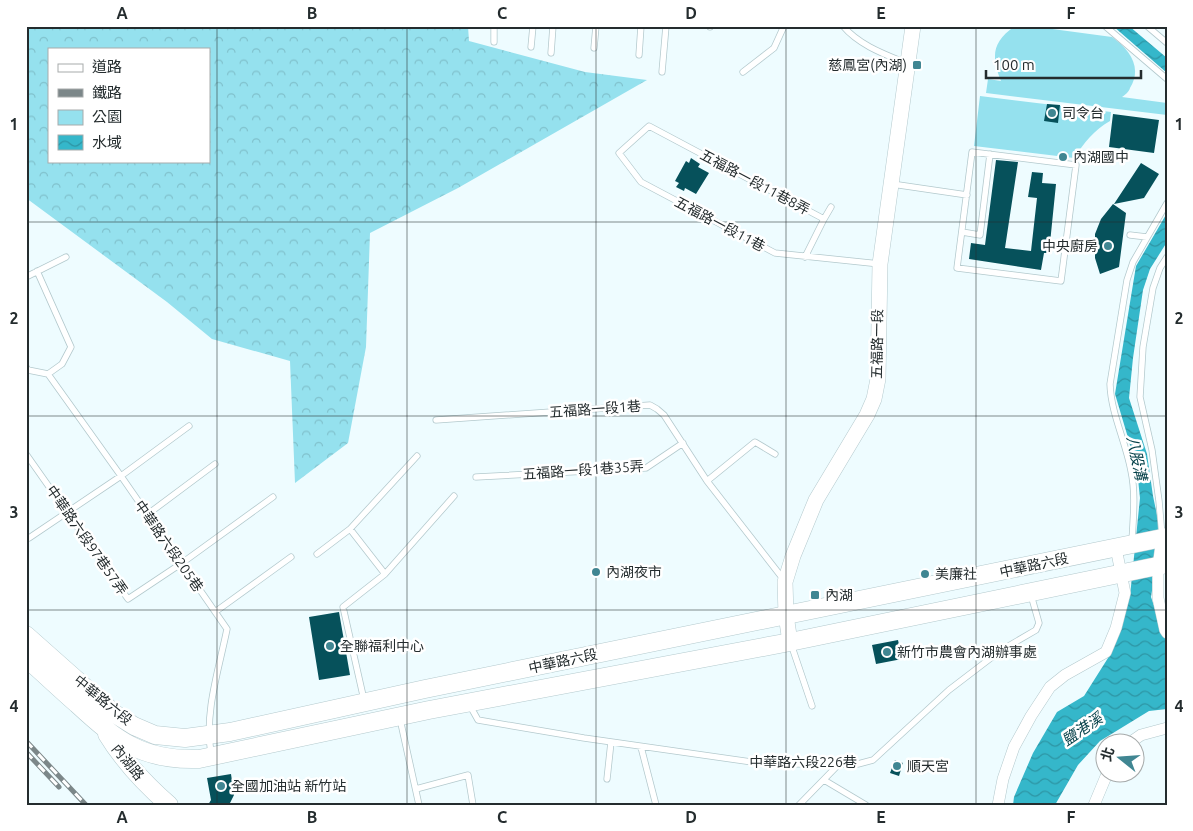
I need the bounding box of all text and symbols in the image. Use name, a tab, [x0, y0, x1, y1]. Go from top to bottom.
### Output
text: A	[116, 4, 128, 22]
text: B	[307, 4, 317, 22]
text: C	[497, 4, 507, 22]
text: D	[685, 4, 697, 22]
text: E	[876, 4, 886, 22]
text: F	[1067, 4, 1076, 22]
legend	[48, 48, 210, 162]
scale bar	[986, 48, 1140, 80]
text: 100 m	[993, 56, 1035, 73]
place label: 慈鳳宮(內湖)	[828, 57, 907, 73]
text: 道路	[92, 58, 122, 75]
marker: 慈鳳宮(內湖)	[911, 59, 923, 71]
text: 鐵路	[92, 84, 122, 101]
place label: 司令台	[1062, 105, 1104, 121]
marker: 司令台	[1046, 107, 1058, 119]
text: 公園	[92, 108, 122, 125]
text: 1	[9, 115, 19, 133]
text: 1	[1174, 115, 1184, 133]
text: 水域	[92, 134, 122, 151]
street label: 五福路一段11巷8弄	[698, 146, 812, 218]
place label: 內湖國中	[1073, 149, 1129, 165]
marker: 內湖國中	[1057, 151, 1069, 163]
street label: 五福路一段11巷	[672, 194, 768, 254]
place label: 中央廚房	[1042, 238, 1098, 254]
marker: 中央廚房	[1102, 240, 1114, 252]
text: 2	[9, 309, 19, 327]
street label: 五福路一段	[868, 309, 886, 379]
text: 2	[1174, 309, 1184, 327]
street label: 五福路一段1巷	[549, 398, 641, 420]
water label: 八股溝	[1124, 434, 1150, 484]
street label: 五福路一段1巷35弄	[522, 458, 644, 482]
street label: 中華路六段97巷57弄	[43, 482, 131, 598]
street label: 中華路六段205巷	[132, 497, 206, 595]
text: 3	[9, 503, 19, 521]
text: 3	[1174, 503, 1184, 521]
street label: 中華路六段	[998, 550, 1070, 580]
place label: 內湖夜市	[606, 564, 662, 580]
marker: 內湖夜市	[590, 566, 602, 578]
place label: 美廉社	[935, 566, 977, 582]
marker: 美廉社	[919, 568, 931, 580]
place label: 內湖	[825, 587, 853, 603]
marker: 內湖	[809, 589, 821, 601]
place label: 全聯福利中心	[340, 638, 424, 654]
marker: 全聯福利中心	[324, 640, 336, 652]
place label: 新竹市農會內湖辦事處	[897, 644, 1037, 660]
street label: 中華路六段	[527, 646, 599, 676]
marker: 新竹市農會內湖辦事處	[881, 646, 893, 658]
street label: 中華路六段	[71, 672, 135, 728]
text: 4	[9, 697, 19, 715]
text: 4	[1174, 697, 1184, 715]
water label: 鹽港溪	[1059, 708, 1107, 749]
north arrow	[1096, 734, 1146, 784]
street label: 內湖路	[109, 741, 147, 783]
text: 北	[1098, 745, 1117, 763]
street label: 中華路六段226巷	[749, 754, 857, 770]
place label: 順天宮	[907, 758, 949, 774]
marker: 順天宮	[891, 760, 903, 772]
place label: 全國加油站 新竹站	[231, 778, 346, 794]
marker: 全國加油站 新竹站	[215, 780, 227, 792]
text: A	[116, 808, 128, 826]
text: B	[307, 808, 317, 826]
text: C	[497, 808, 507, 826]
text: D	[685, 808, 697, 826]
text: E	[876, 808, 886, 826]
text: F	[1067, 808, 1076, 826]

